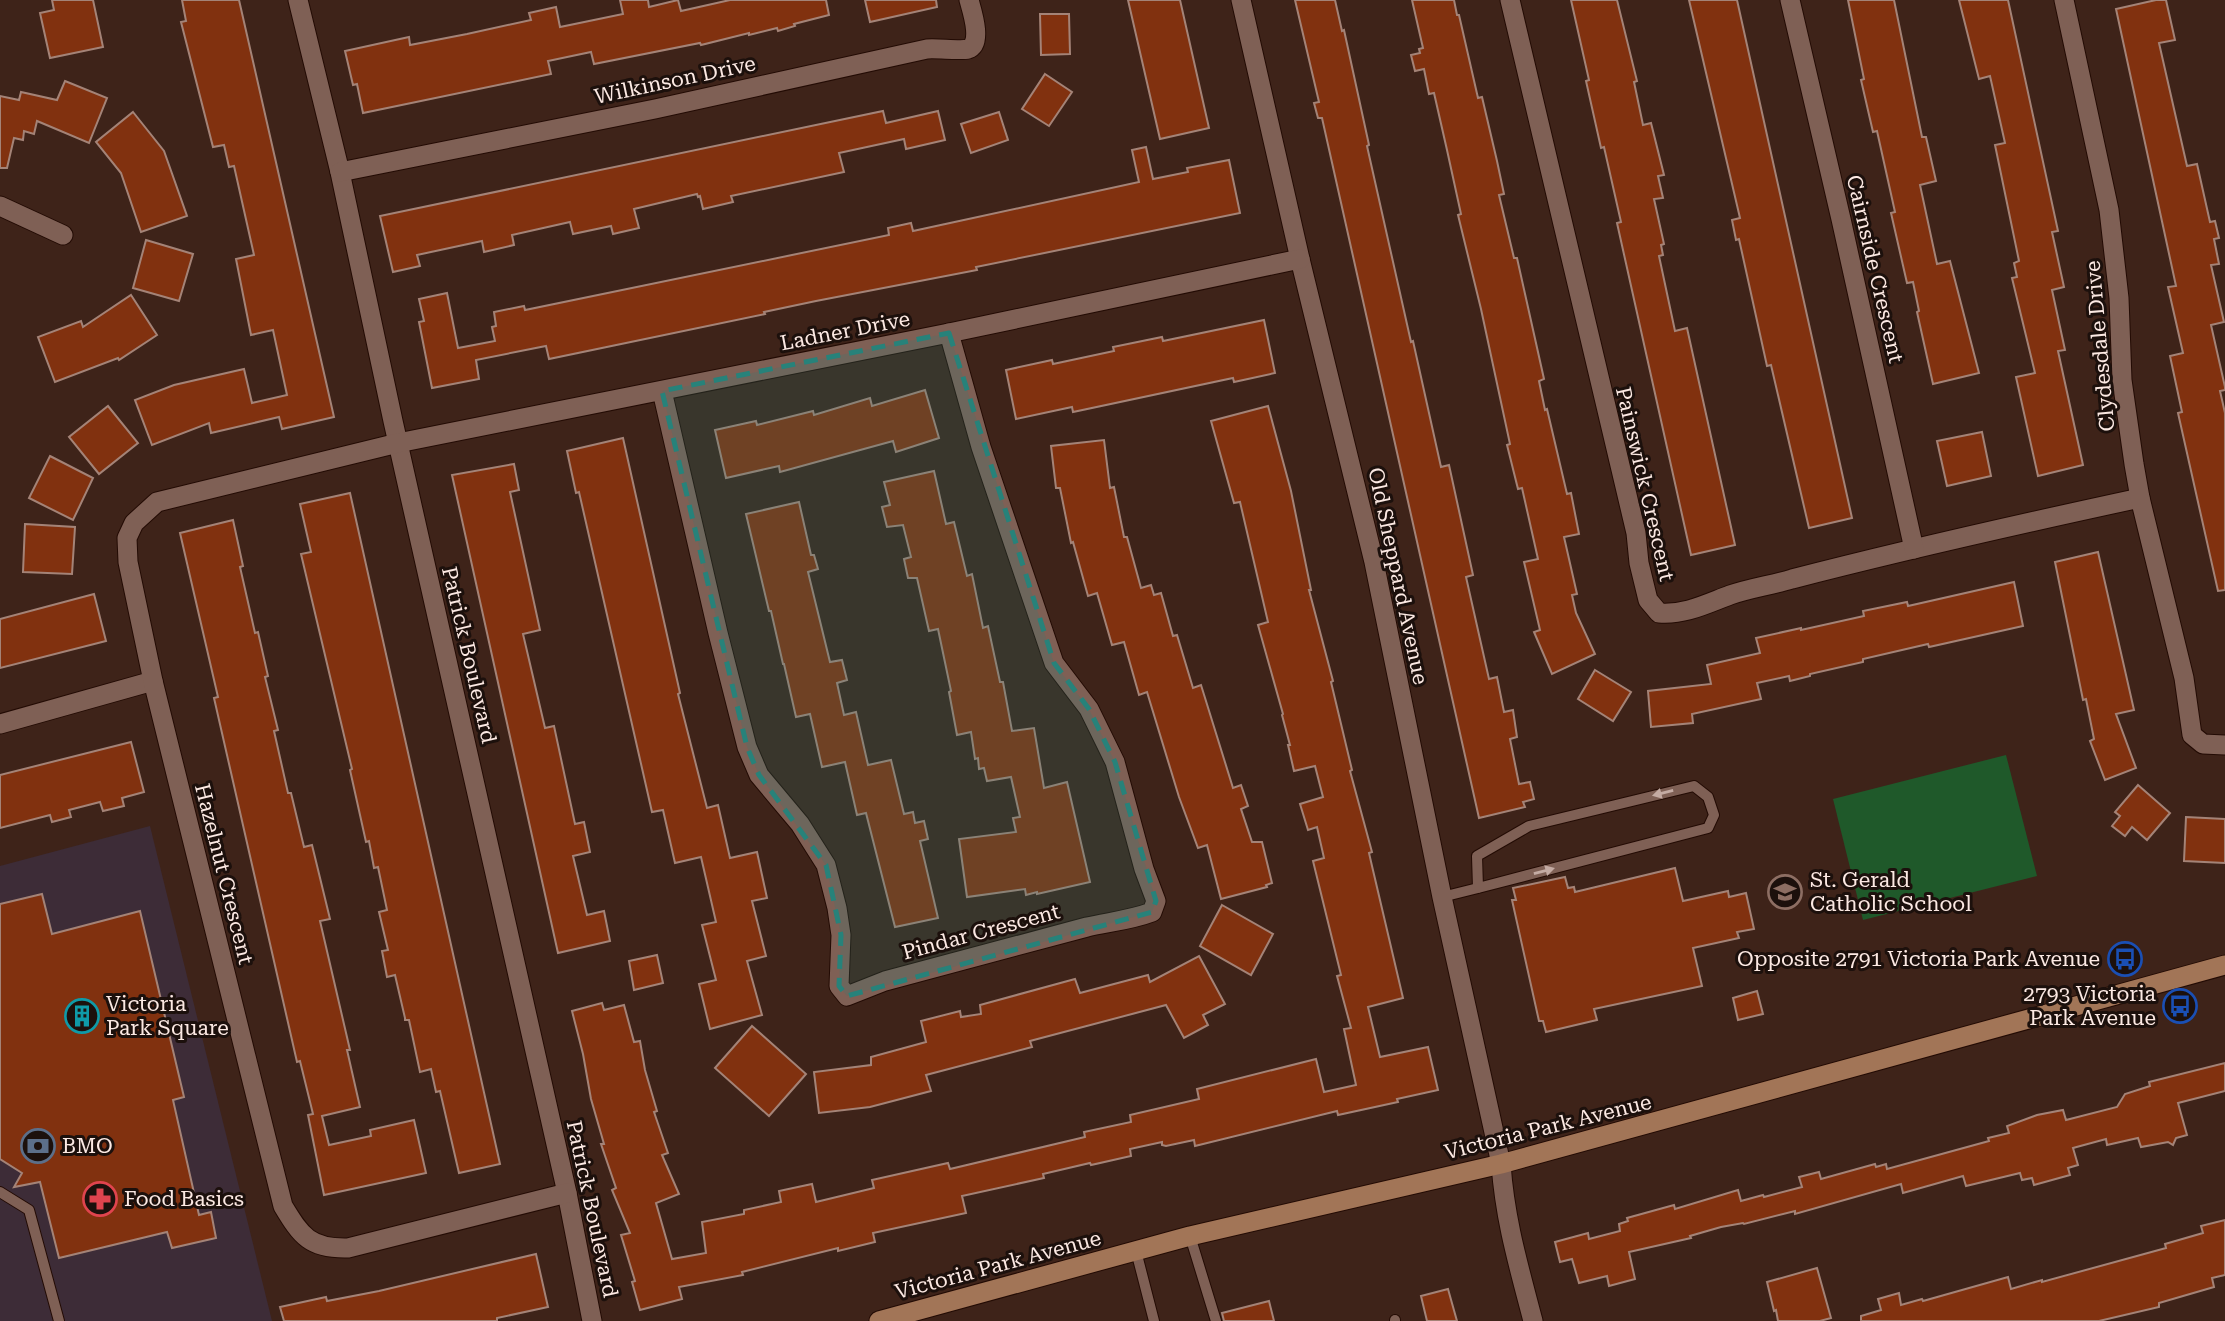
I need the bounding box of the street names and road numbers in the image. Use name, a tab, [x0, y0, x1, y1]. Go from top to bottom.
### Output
street label: Wilkinson Drive	[592, 51, 758, 109]
street label: Cairnside Crescent	[1842, 173, 1908, 365]
street label: Clydesdale Drive	[2081, 260, 2119, 432]
street label: Ladner Drive	[778, 307, 912, 355]
street label: Painswick Crescent	[1611, 385, 1679, 584]
street label: Old Sheppard Avenue	[1363, 465, 1433, 687]
street label: Patrick Boulevard	[437, 564, 501, 746]
street label: Hazelnut Crescent	[190, 781, 258, 967]
street label: Pindar Crescent	[900, 899, 1063, 965]
street label: Victoria Park Avenue	[1442, 1090, 1654, 1164]
street label: Patrick Boulevard	[561, 1118, 623, 1300]
street label: Victoria Park Avenue	[892, 1226, 1104, 1304]

